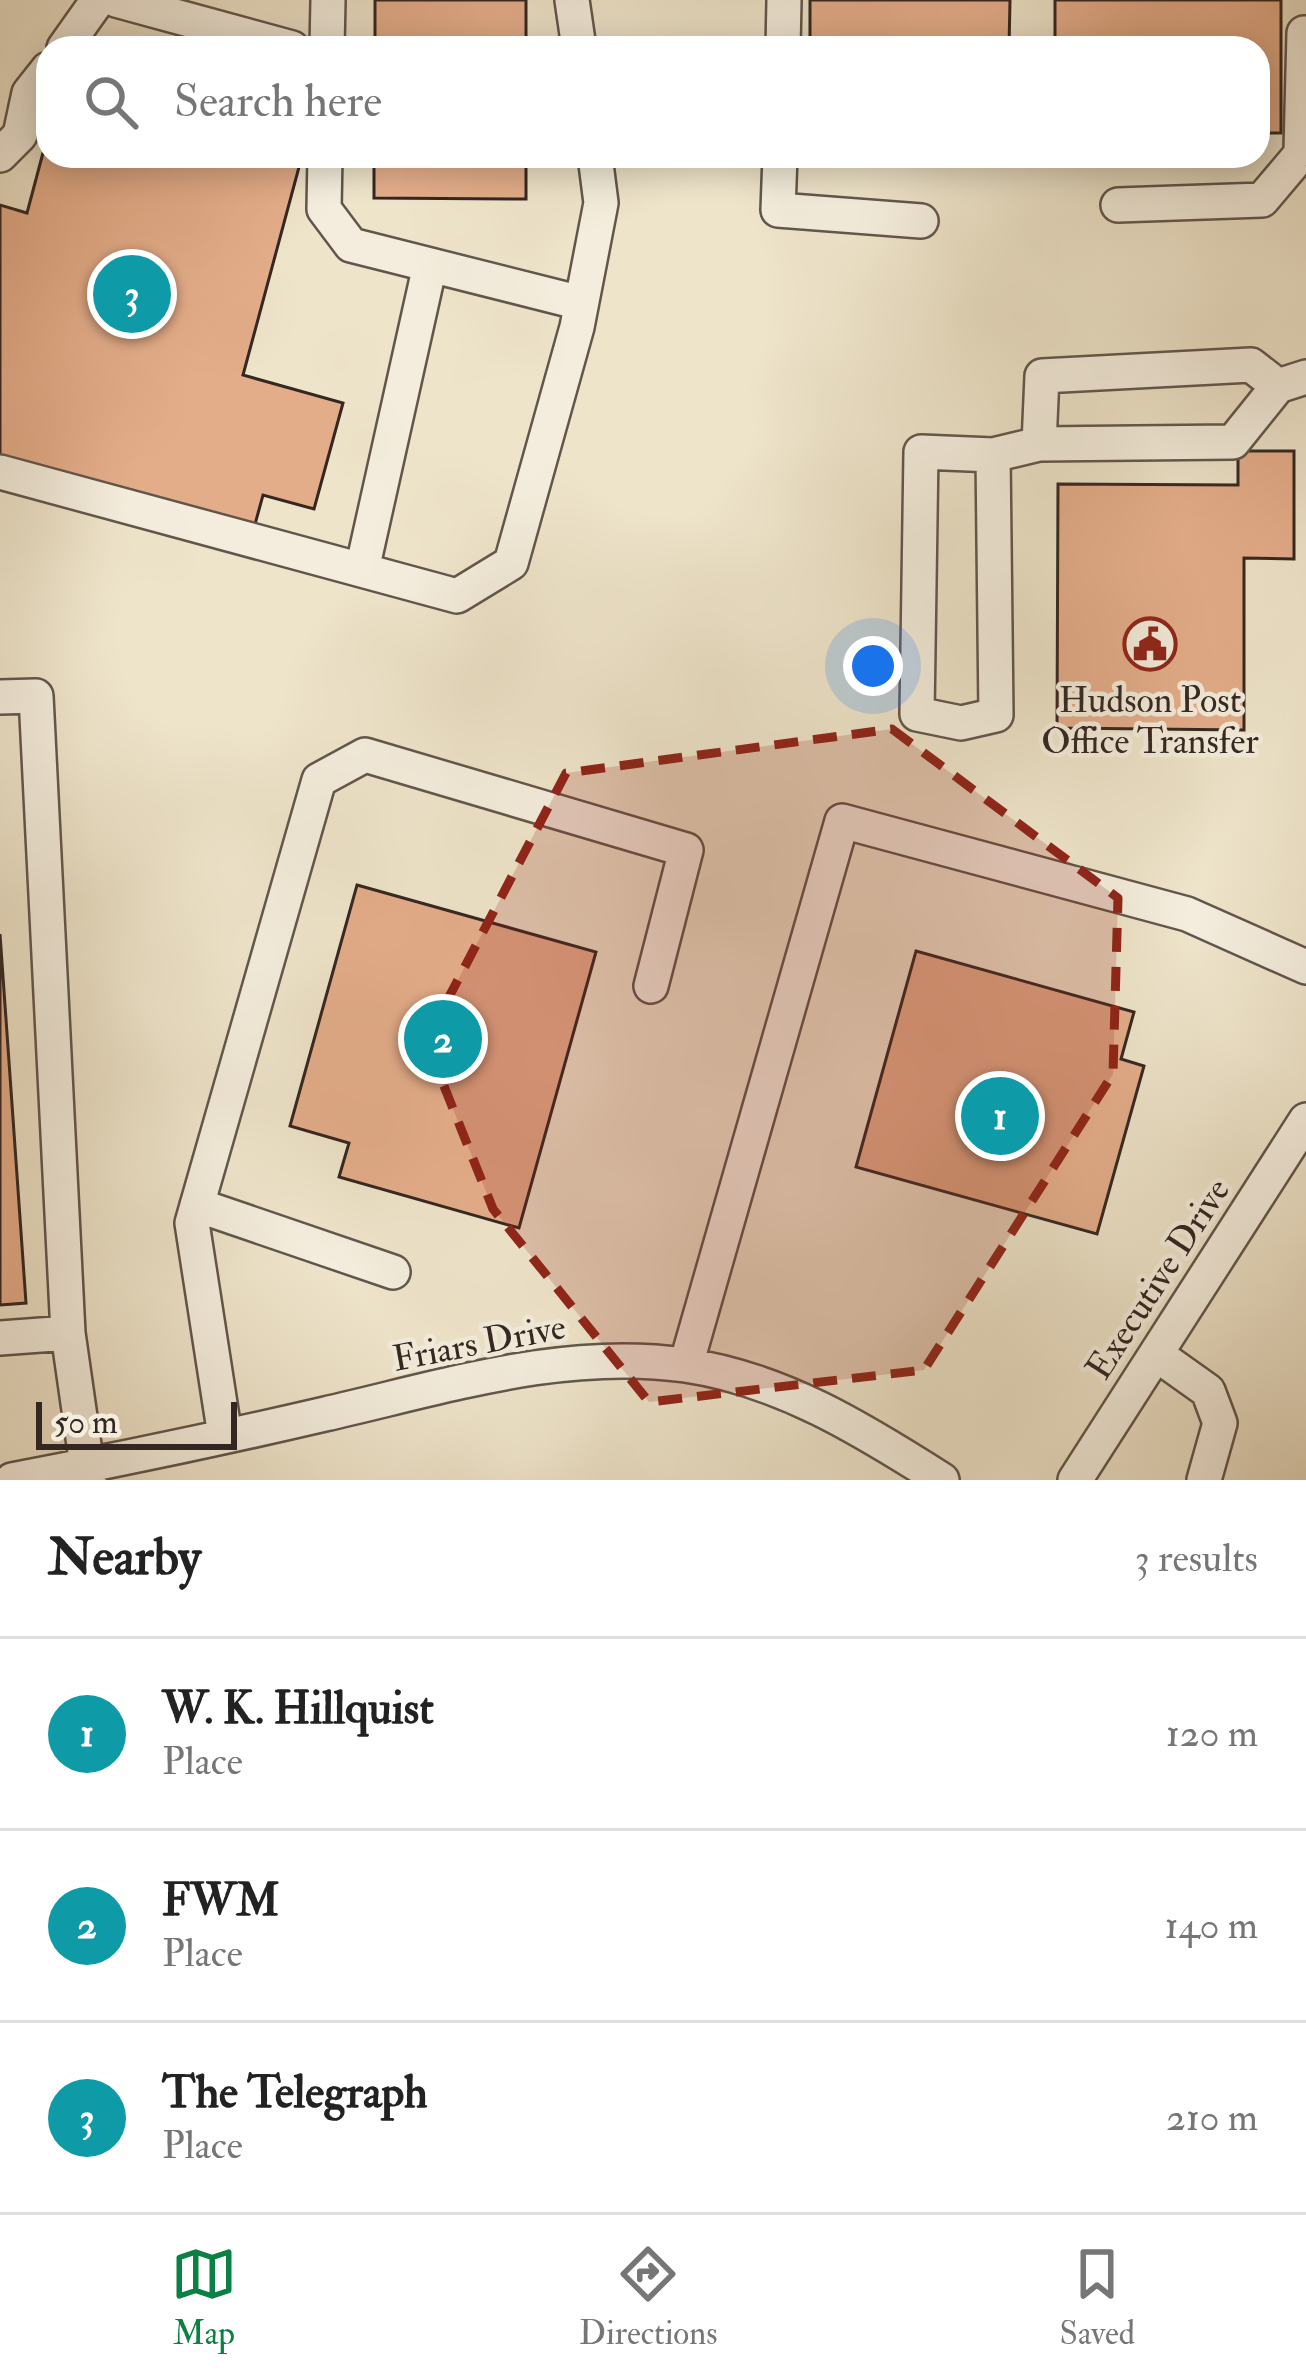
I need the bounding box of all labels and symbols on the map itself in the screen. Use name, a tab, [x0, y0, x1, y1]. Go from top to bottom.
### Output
pin: 3	[93, 249, 171, 339]
public building icon: Hudson Post Office Transfer	[1122, 616, 1178, 672]
your location	[843, 636, 903, 696]
place label: Hudson Post Office Transfer	[1041, 678, 1259, 764]
pin: 2	[404, 994, 482, 1084]
pin: 1	[961, 1071, 1039, 1161]
street label: Executive Drive	[1076, 1170, 1240, 1388]
street label: Friars Drive	[389, 1304, 569, 1382]
scale bar	[36, 1396, 237, 1449]

